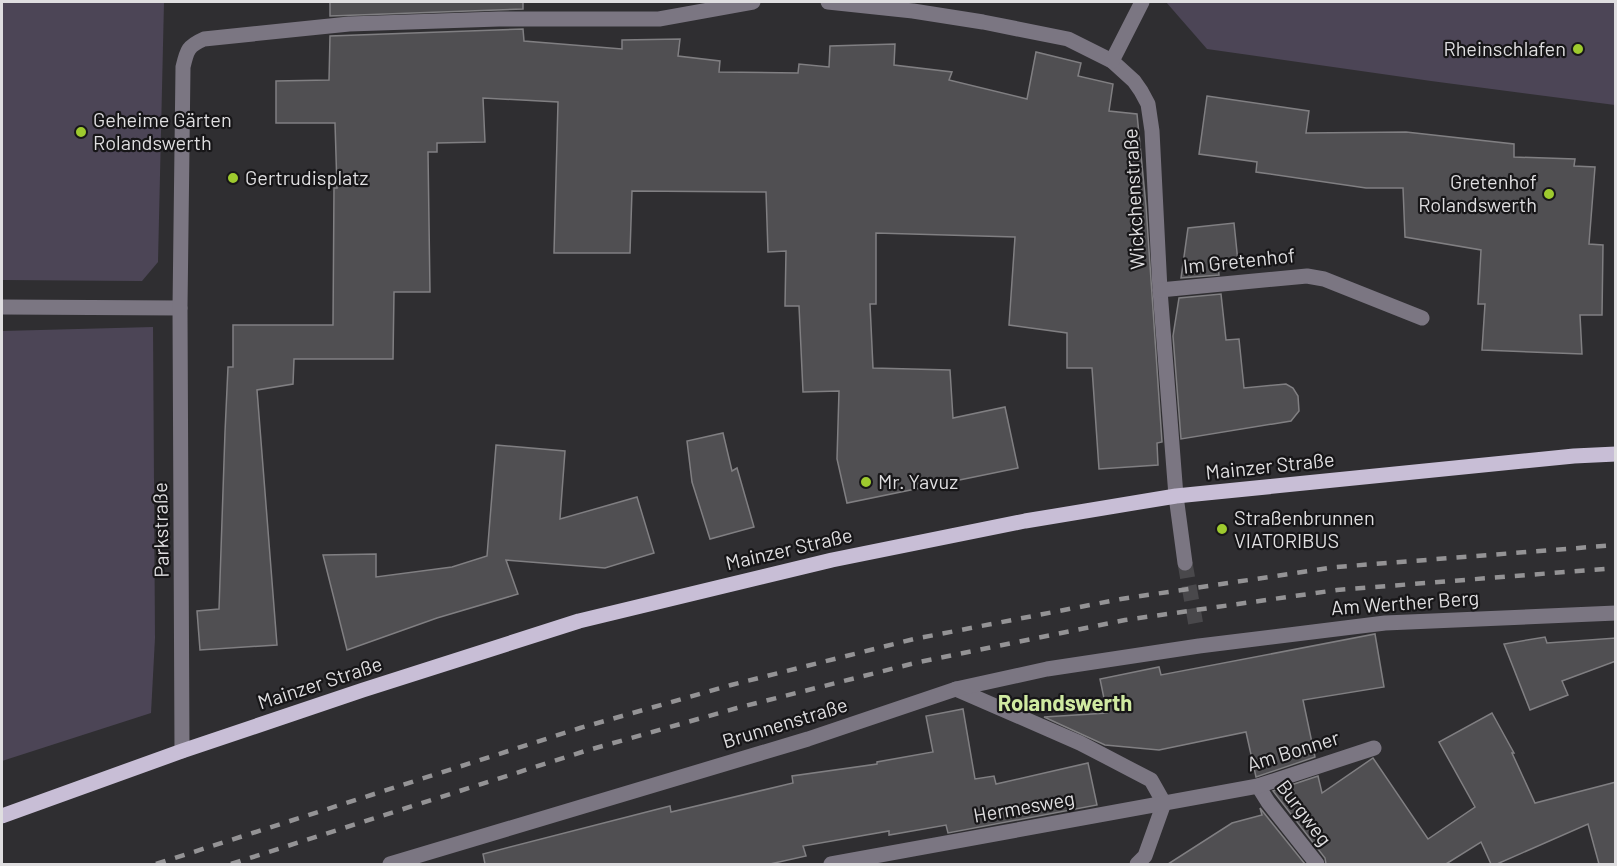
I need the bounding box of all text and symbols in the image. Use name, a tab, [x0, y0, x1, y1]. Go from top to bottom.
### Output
place label: Rheinschlafen	[1443, 36, 1566, 60]
marker: Rheinschlafen	[1571, 42, 1585, 56]
place label: Geheime Gärten Rolandswerth	[93, 107, 232, 154]
marker: Geheime Gärten Rolandswerth	[74, 125, 88, 139]
street label: Wickchenstraße	[1117, 128, 1149, 270]
place label: Gertrudisplatz	[245, 165, 368, 189]
place label: Gretenhof Rolandswerth	[1418, 169, 1537, 216]
marker: Gertrudisplatz	[226, 171, 240, 185]
marker: Gretenhof Rolandswerth	[1542, 187, 1556, 201]
street label: Im Gretenhof	[1182, 242, 1296, 278]
street label: Mainzer Straße	[1204, 446, 1336, 484]
place label: Mr. Yavuz	[878, 469, 958, 493]
marker: Mr. Yavuz	[859, 475, 873, 489]
street label: Parkstraße	[147, 482, 173, 578]
place label: Straßenbrunnen VIATORIBUS	[1234, 505, 1375, 552]
street label: Mainzer Straße	[723, 522, 855, 574]
marker: Straßenbrunnen VIATORIBUS	[1215, 522, 1229, 536]
street label: Am Werther Berg	[1330, 585, 1480, 619]
street label: Mainzer Straße	[254, 651, 385, 713]
district label: Rolandswerth	[998, 689, 1132, 715]
street label: Brunnenstraße	[719, 692, 850, 752]
street label: Am Bonner	[1244, 725, 1342, 775]
street label: Burgweg	[1272, 775, 1337, 850]
street label: Hermesweg	[971, 785, 1076, 827]

